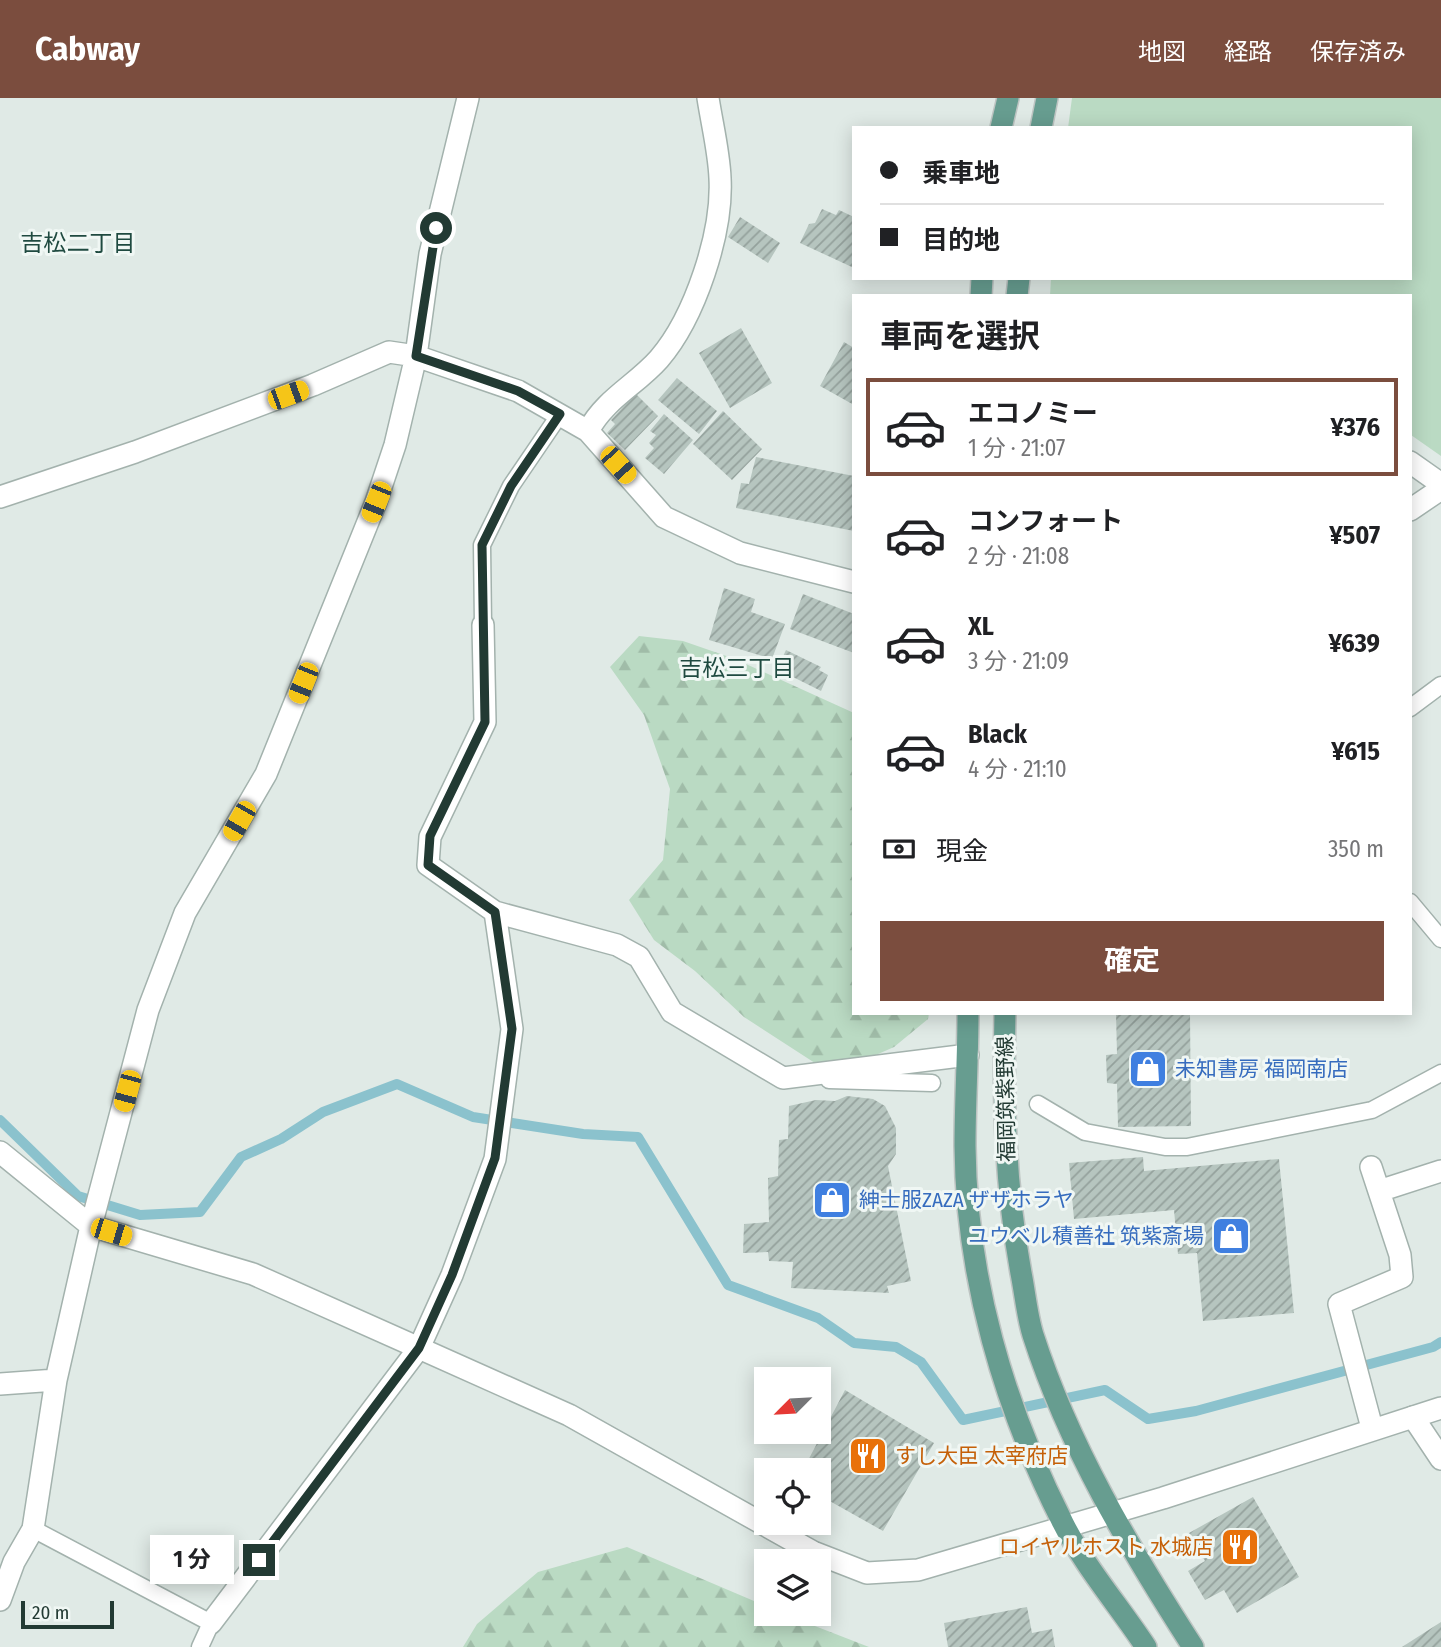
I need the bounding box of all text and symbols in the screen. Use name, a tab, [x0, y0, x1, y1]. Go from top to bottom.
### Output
text: Cabway	[35, 29, 140, 69]
text: 地図	[1138, 38, 1186, 66]
text: 経路	[1224, 38, 1272, 66]
text: 保存済み	[1310, 38, 1406, 66]
text: 乗車地	[922, 158, 1000, 189]
route start	[420, 212, 452, 244]
text: 目的地	[922, 225, 1000, 256]
district label: 吉松二丁目	[21, 229, 136, 257]
text: 車両を選択	[880, 317, 1040, 355]
car	[265, 378, 312, 412]
icon: car	[884, 396, 947, 459]
text: エコノミー	[968, 398, 1098, 429]
text: ¥376	[1330, 412, 1380, 443]
text: 1 分 · 21:07	[968, 434, 1065, 462]
car	[597, 442, 640, 488]
car	[359, 479, 394, 525]
icon: car	[884, 504, 947, 567]
text: コンフォート	[968, 506, 1123, 537]
text: ¥507	[1329, 520, 1380, 551]
text: 2 分 · 21:08	[968, 542, 1069, 570]
text: XL	[968, 611, 994, 642]
icon: car	[884, 612, 947, 675]
text: ¥639	[1328, 628, 1380, 659]
text: 3 分 · 21:09	[968, 647, 1069, 675]
district label: 吉松三丁目	[680, 654, 795, 682]
car	[286, 660, 321, 706]
text: Black	[968, 719, 1027, 750]
icon: car	[884, 720, 947, 783]
text: ¥615	[1331, 736, 1380, 767]
text: 4 分 · 21:10	[968, 755, 1067, 783]
car	[220, 798, 259, 844]
icon: cash	[880, 830, 918, 868]
text: 350 m	[1328, 835, 1384, 863]
text: 現金	[936, 836, 988, 867]
button: 確定	[880, 921, 1384, 1001]
street label: 福岡筑紫野線	[992, 1036, 1020, 1162]
shop icon: 未知書房 福岡南店	[1127, 1048, 1169, 1090]
place label: 未知書房 福岡南店	[1175, 1056, 1348, 1082]
car	[112, 1068, 143, 1114]
shop icon: 紳士服ZAZA ザザホラヤ	[811, 1179, 853, 1221]
place label: 紳士服ZAZA ザザホラヤ	[859, 1187, 1074, 1213]
shop icon: ユウベル積善社 筑紫斎場	[1210, 1215, 1252, 1257]
car	[88, 1216, 135, 1248]
place label: ユウベル積善社 筑紫斎場	[968, 1223, 1204, 1249]
north arrow	[754, 1367, 831, 1444]
map controls	[754, 1367, 831, 1626]
restaurant icon: すし大臣 太宰府店	[847, 1435, 889, 1477]
place label: すし大臣 太宰府店	[895, 1443, 1068, 1469]
button: locate	[754, 1458, 831, 1535]
restaurant icon: ロイヤルホスト 水城店	[1219, 1526, 1261, 1568]
place label: ロイヤルホスト 水城店	[999, 1534, 1213, 1560]
callout: 1 分	[150, 1536, 234, 1584]
route end	[243, 1544, 275, 1576]
text: 1 分	[173, 1545, 211, 1573]
button: layers	[754, 1549, 831, 1626]
scale bar	[21, 1598, 114, 1630]
text: 20 m	[32, 1601, 69, 1624]

